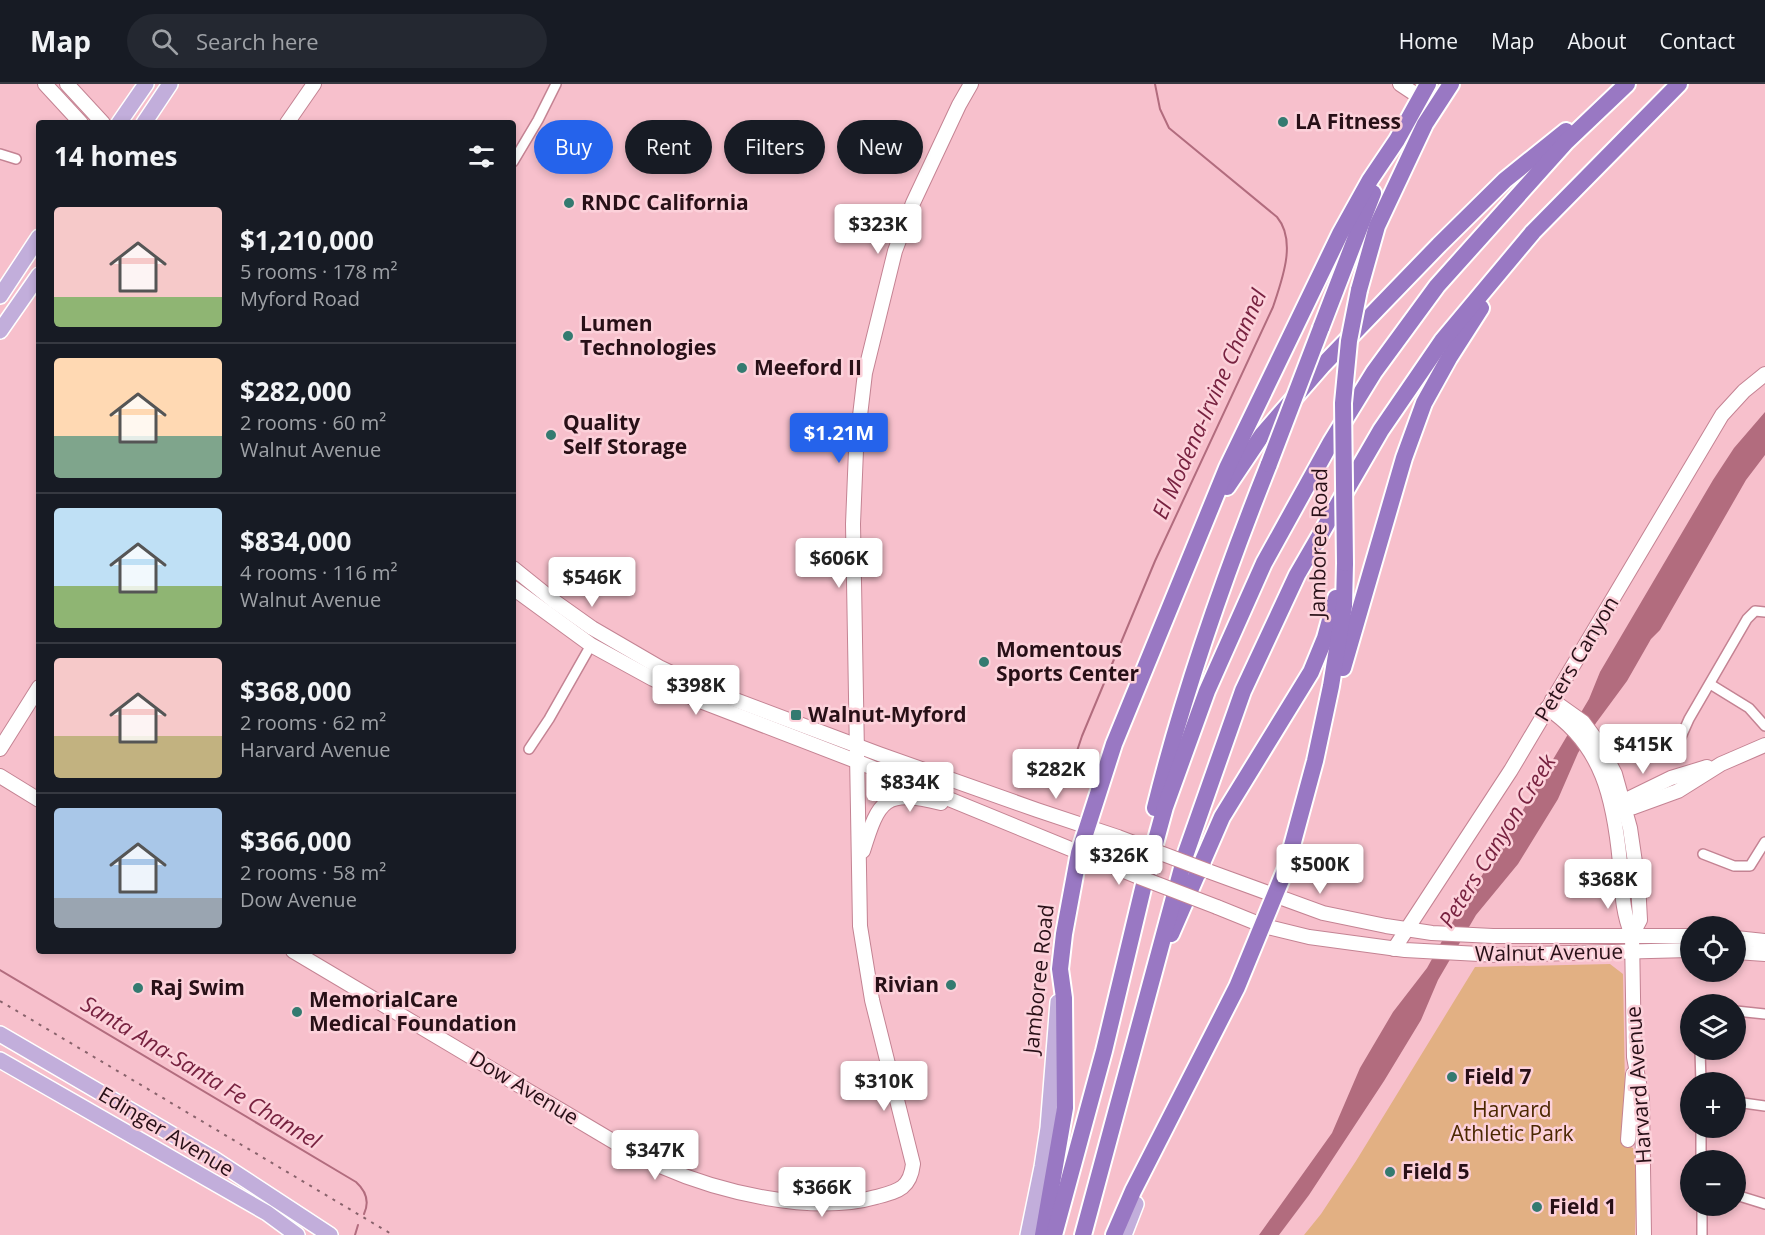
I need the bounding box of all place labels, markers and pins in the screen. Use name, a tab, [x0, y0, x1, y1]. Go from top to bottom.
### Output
place label: LA Fitness	[1295, 107, 1401, 135]
marker: LA Fitness	[1276, 115, 1290, 129]
place label: RNDC California	[581, 188, 749, 216]
marker: RNDC California	[562, 196, 576, 210]
pin: $323K	[836, 204, 920, 255]
place label: Lumen Technologies	[580, 309, 717, 361]
marker: Lumen Technologies	[561, 329, 575, 343]
place label: Meeford II	[754, 353, 862, 381]
marker: Meeford II	[735, 361, 749, 375]
place label: Quality Self Storage	[563, 408, 687, 460]
pin: $1.21M	[790, 413, 888, 464]
marker: Quality Self Storage	[544, 428, 558, 442]
pin: $606K	[797, 538, 881, 589]
pin: $546K	[550, 557, 634, 608]
place label: Momentous Sports Center	[996, 635, 1140, 687]
marker: Momentous Sports Center	[977, 655, 991, 669]
pin: $398K	[654, 665, 738, 716]
place label: Walnut-Myford	[808, 700, 967, 728]
marker: Walnut-Myford	[789, 708, 803, 722]
pin: $415K	[1601, 724, 1685, 775]
pin: $282K	[1014, 749, 1098, 800]
pin: $834K	[868, 762, 952, 813]
pin: $326K	[1077, 835, 1161, 886]
pin: $500K	[1278, 844, 1362, 895]
pin: $368K	[1566, 859, 1650, 910]
place label: Rivian	[874, 970, 939, 998]
place label: Raj Swim	[150, 973, 245, 1001]
marker: Rivian	[944, 978, 958, 992]
marker: Raj Swim	[131, 981, 145, 995]
place label: MemorialCare Medical Foundation	[309, 985, 517, 1037]
marker: MemorialCare Medical Foundation	[290, 1005, 304, 1019]
pin: $310K	[842, 1061, 926, 1112]
place label: Field 7	[1464, 1062, 1532, 1090]
marker: Field 7	[1445, 1070, 1459, 1084]
pin: $347K	[613, 1130, 697, 1181]
place label: Field 5	[1402, 1157, 1470, 1185]
marker: Field 5	[1383, 1165, 1397, 1179]
pin: $366K	[780, 1167, 864, 1218]
place label: Field 1	[1549, 1192, 1617, 1220]
marker: Field 1	[1530, 1200, 1544, 1214]

